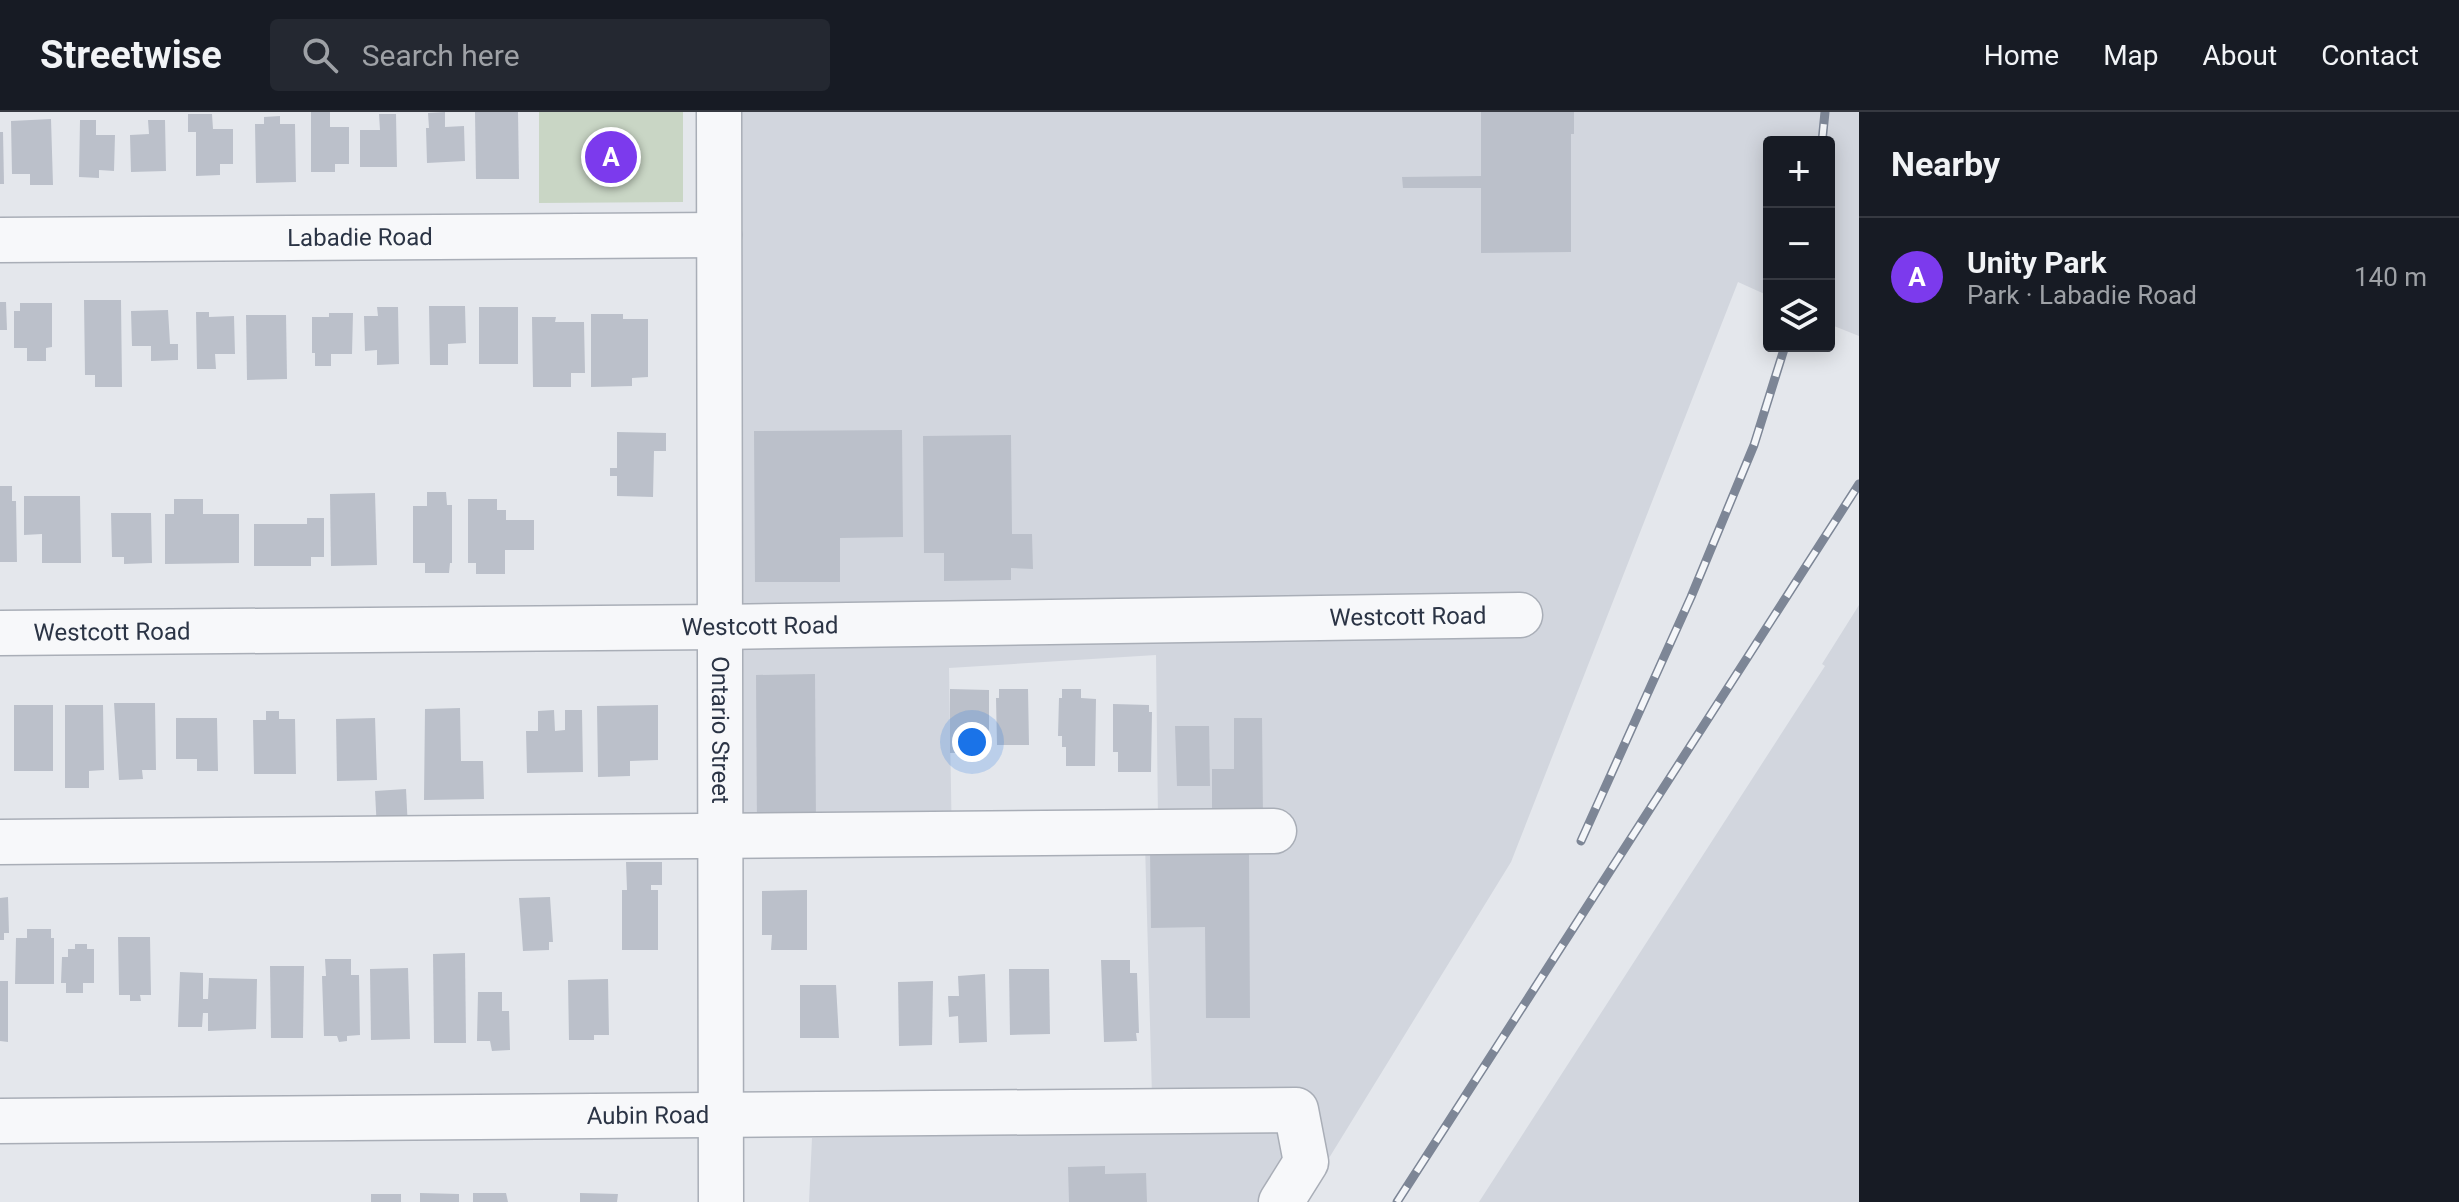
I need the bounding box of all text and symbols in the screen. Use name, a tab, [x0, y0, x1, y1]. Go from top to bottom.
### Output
search box	[270, 19, 830, 91]
text: Streetwise	[40, 33, 222, 77]
icon: search	[298, 33, 342, 77]
text: Search here	[362, 38, 520, 73]
text: Home	[1984, 39, 2059, 72]
text: Map	[2103, 39, 2159, 72]
text: About	[2203, 39, 2277, 72]
text: Contact	[2321, 39, 2419, 72]
pin: A	[585, 127, 637, 187]
map controls	[1763, 136, 1835, 352]
button: +	[1763, 136, 1835, 208]
text: Nearby	[1891, 144, 2000, 184]
button: −	[1763, 208, 1835, 280]
street label: Labadie Road	[287, 223, 433, 252]
text: Unity Park	[1967, 245, 2106, 280]
text: A	[1908, 262, 1926, 292]
text: 140 m	[2354, 262, 2427, 292]
button: layers	[1763, 280, 1835, 352]
text: Park · Labadie Road	[1967, 280, 2197, 310]
street label: Westcott Road	[1329, 602, 1487, 632]
street label: Westcott Road	[681, 611, 839, 641]
street label: Westcott Road	[33, 617, 191, 647]
street label: Ontario Street	[706, 656, 734, 804]
your location	[952, 722, 992, 762]
street label: Aubin Road	[587, 1101, 709, 1130]

